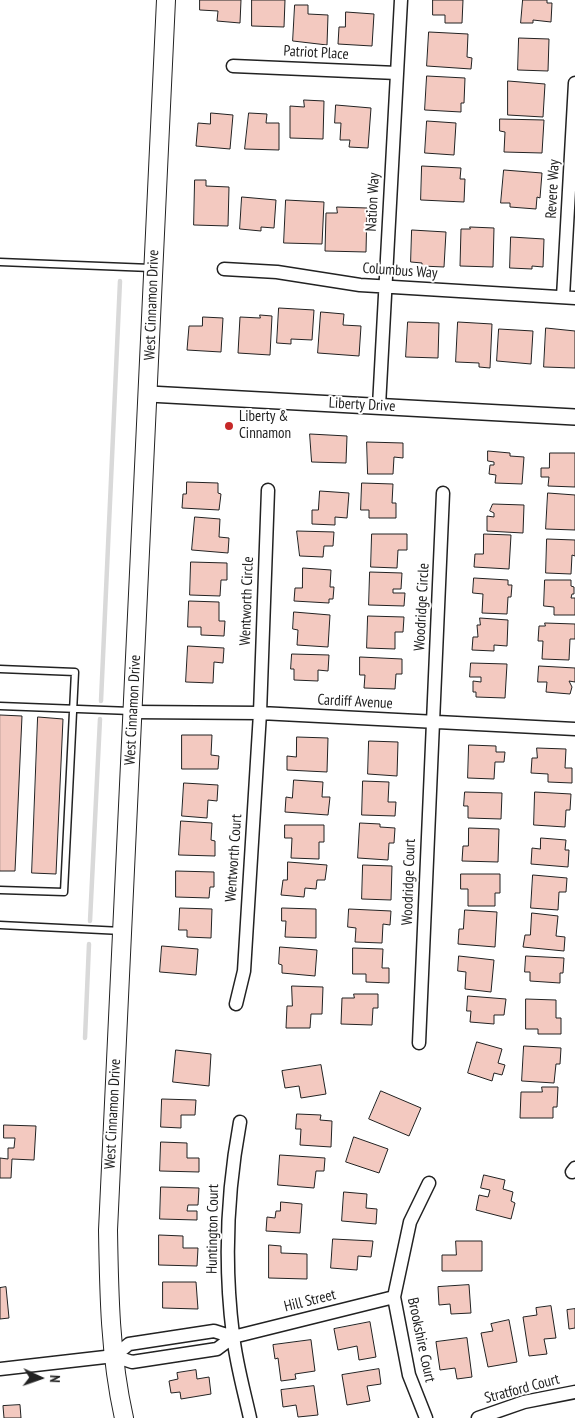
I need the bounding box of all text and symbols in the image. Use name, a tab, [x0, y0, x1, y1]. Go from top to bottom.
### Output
street label: Patriot Place	[283, 42, 349, 64]
street label: Revere Way	[542, 159, 564, 219]
street label: Nation Way	[362, 172, 384, 232]
street label: West Cinnamon Drive	[141, 249, 163, 361]
street label: Columbus Way	[362, 259, 438, 283]
street label: Liberty Drive	[328, 394, 396, 416]
place label: Liberty & Cinnamon	[239, 408, 291, 443]
marker: Liberty & Cinnamon	[223, 420, 235, 432]
street label: Wentworth Circle	[236, 556, 258, 646]
street label: Woodridge Circle	[411, 563, 433, 651]
street label: West Cinnamon Drive	[121, 654, 145, 766]
street label: Cardiff Avenue	[317, 691, 393, 713]
street label: Wentworth Court	[222, 813, 246, 903]
street label: Woodridge Court	[398, 838, 420, 926]
street label: West Cinnamon Drive	[101, 1058, 125, 1170]
street label: Huntington Court	[203, 1184, 223, 1274]
street label: Hill Street	[282, 1286, 338, 1316]
street label: Brookshire Court	[403, 1296, 439, 1384]
north arrow	[15, 1353, 65, 1403]
street label: Stratford Court	[483, 1370, 561, 1408]
text: N	[46, 1375, 64, 1383]

